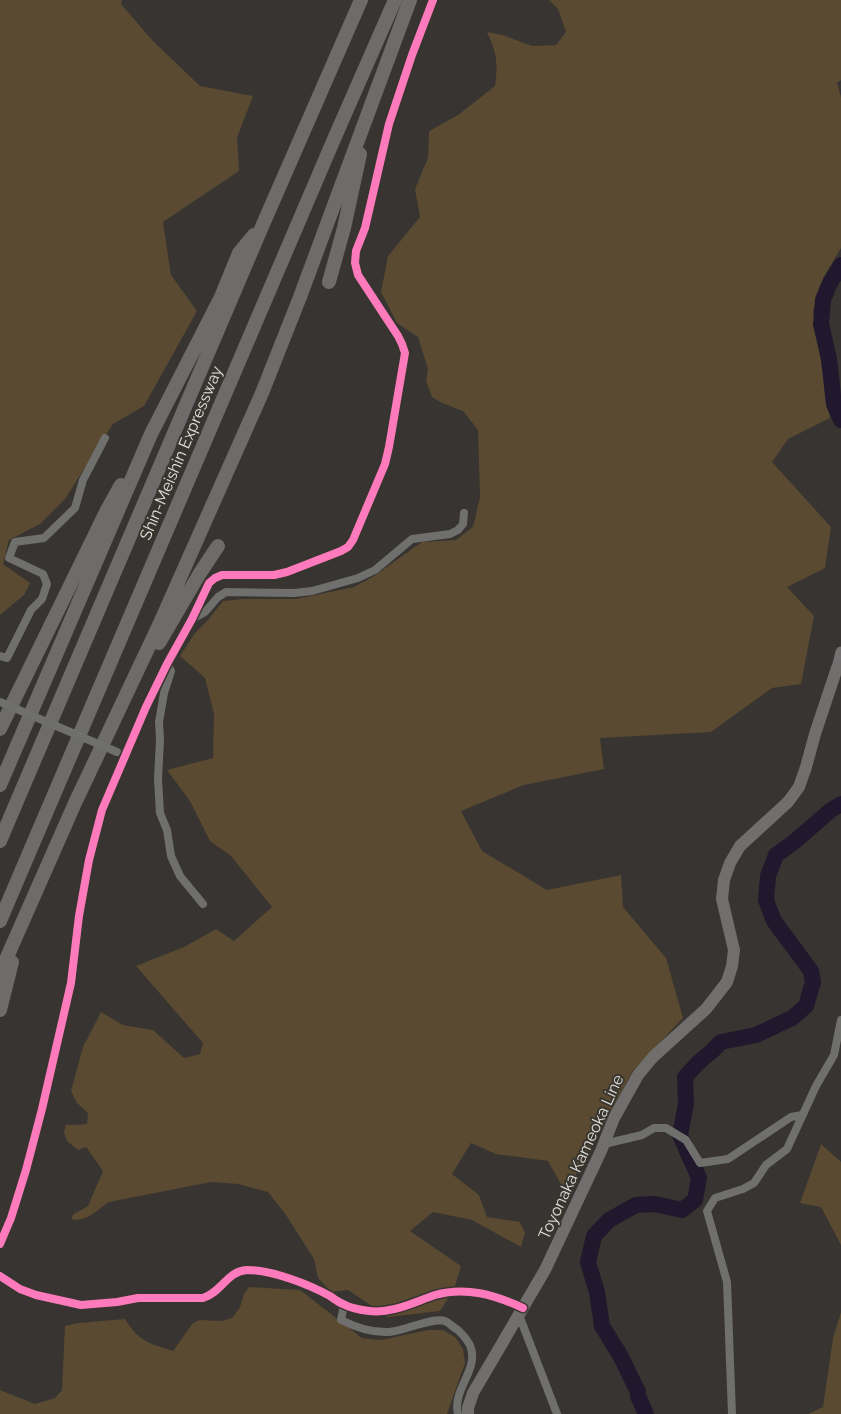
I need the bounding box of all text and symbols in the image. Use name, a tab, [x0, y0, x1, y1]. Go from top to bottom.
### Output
street label: Shin-Meishin Expressway	[136, 363, 226, 543]
street label: Toyonaka Kameoka Line	[534, 1072, 628, 1242]

